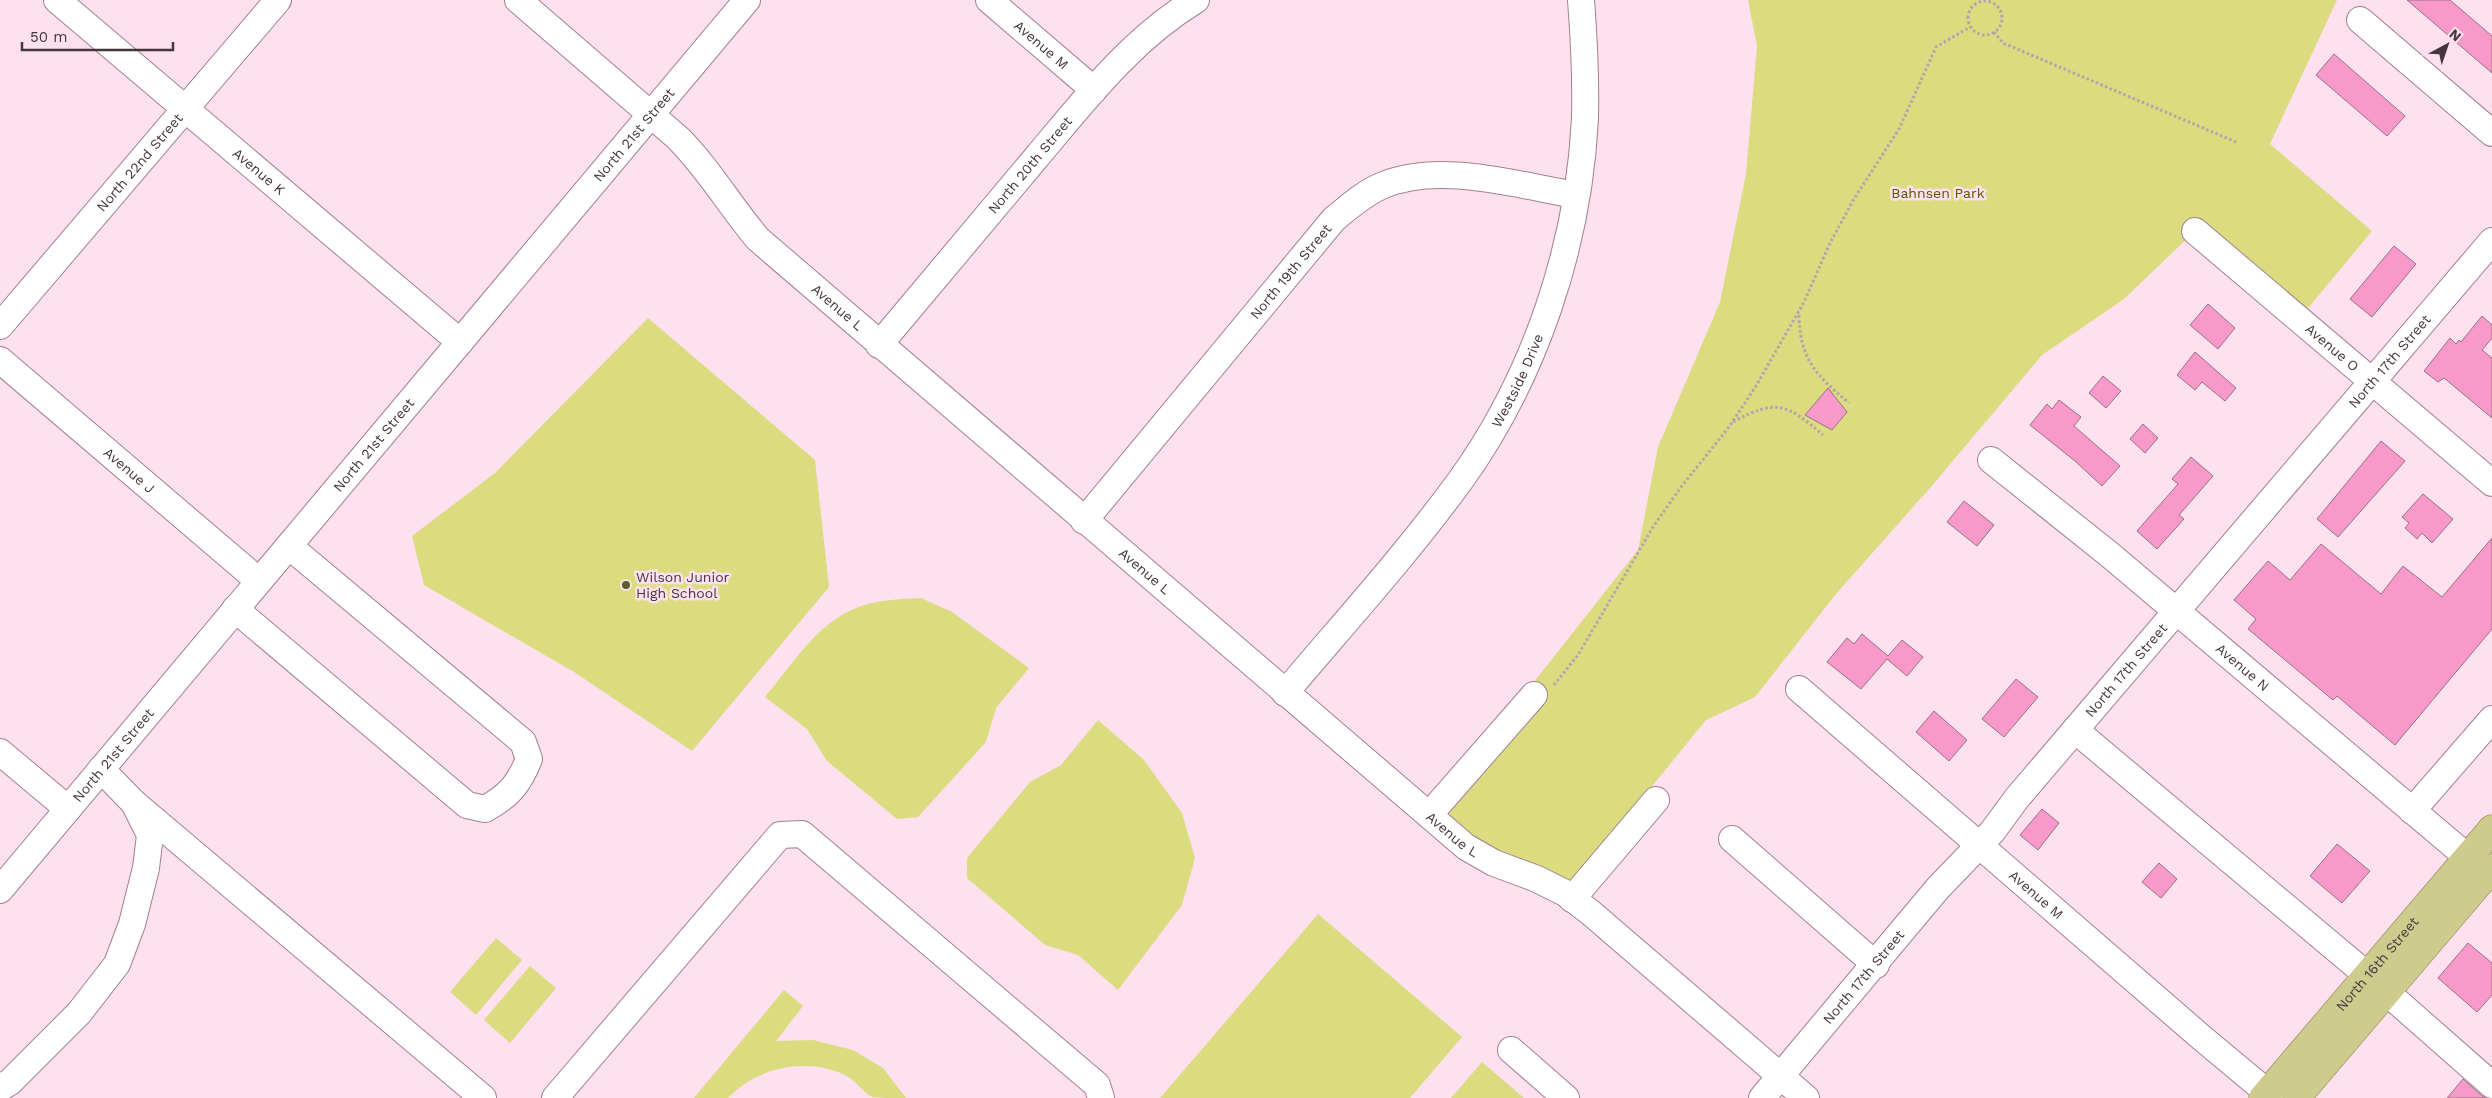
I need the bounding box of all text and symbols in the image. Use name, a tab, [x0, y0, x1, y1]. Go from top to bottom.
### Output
street label: Avenue M	[1011, 17, 1072, 73]
scale bar	[22, 20, 174, 52]
north arrow	[2422, 20, 2472, 70]
text: N	[2446, 26, 2464, 45]
text: 50 m	[30, 28, 67, 46]
street label: North 21st Street	[590, 85, 678, 185]
street label: North 22nd Street	[93, 110, 186, 215]
street label: North 20th Street	[985, 113, 1075, 217]
street label: Avenue K	[230, 145, 288, 198]
park label: Bahnsen Park	[1891, 185, 1985, 201]
street label: North 19th Street	[1247, 221, 1335, 322]
street label: Avenue L	[808, 281, 866, 334]
street label: North 17th Street	[2345, 311, 2434, 411]
street label: Avenue O	[2302, 320, 2362, 375]
street label: Westside Drive	[1488, 331, 1546, 430]
street label: North 21st Street	[330, 395, 417, 495]
street label: Avenue J	[101, 444, 158, 497]
street label: Avenue L	[1116, 545, 1174, 598]
place label: Wilson Junior High School	[636, 569, 730, 601]
marker: Wilson Junior High School	[620, 579, 632, 591]
street label: North 17th Street	[2082, 620, 2170, 720]
street label: Avenue N	[2213, 640, 2273, 694]
street label: North 21st Street	[69, 705, 157, 805]
street label: Avenue L	[1423, 808, 1481, 860]
street label: Avenue M	[2006, 867, 2067, 922]
street label: North 16th Street	[2333, 914, 2422, 1014]
street label: North 17th Street	[1820, 927, 1908, 1027]

